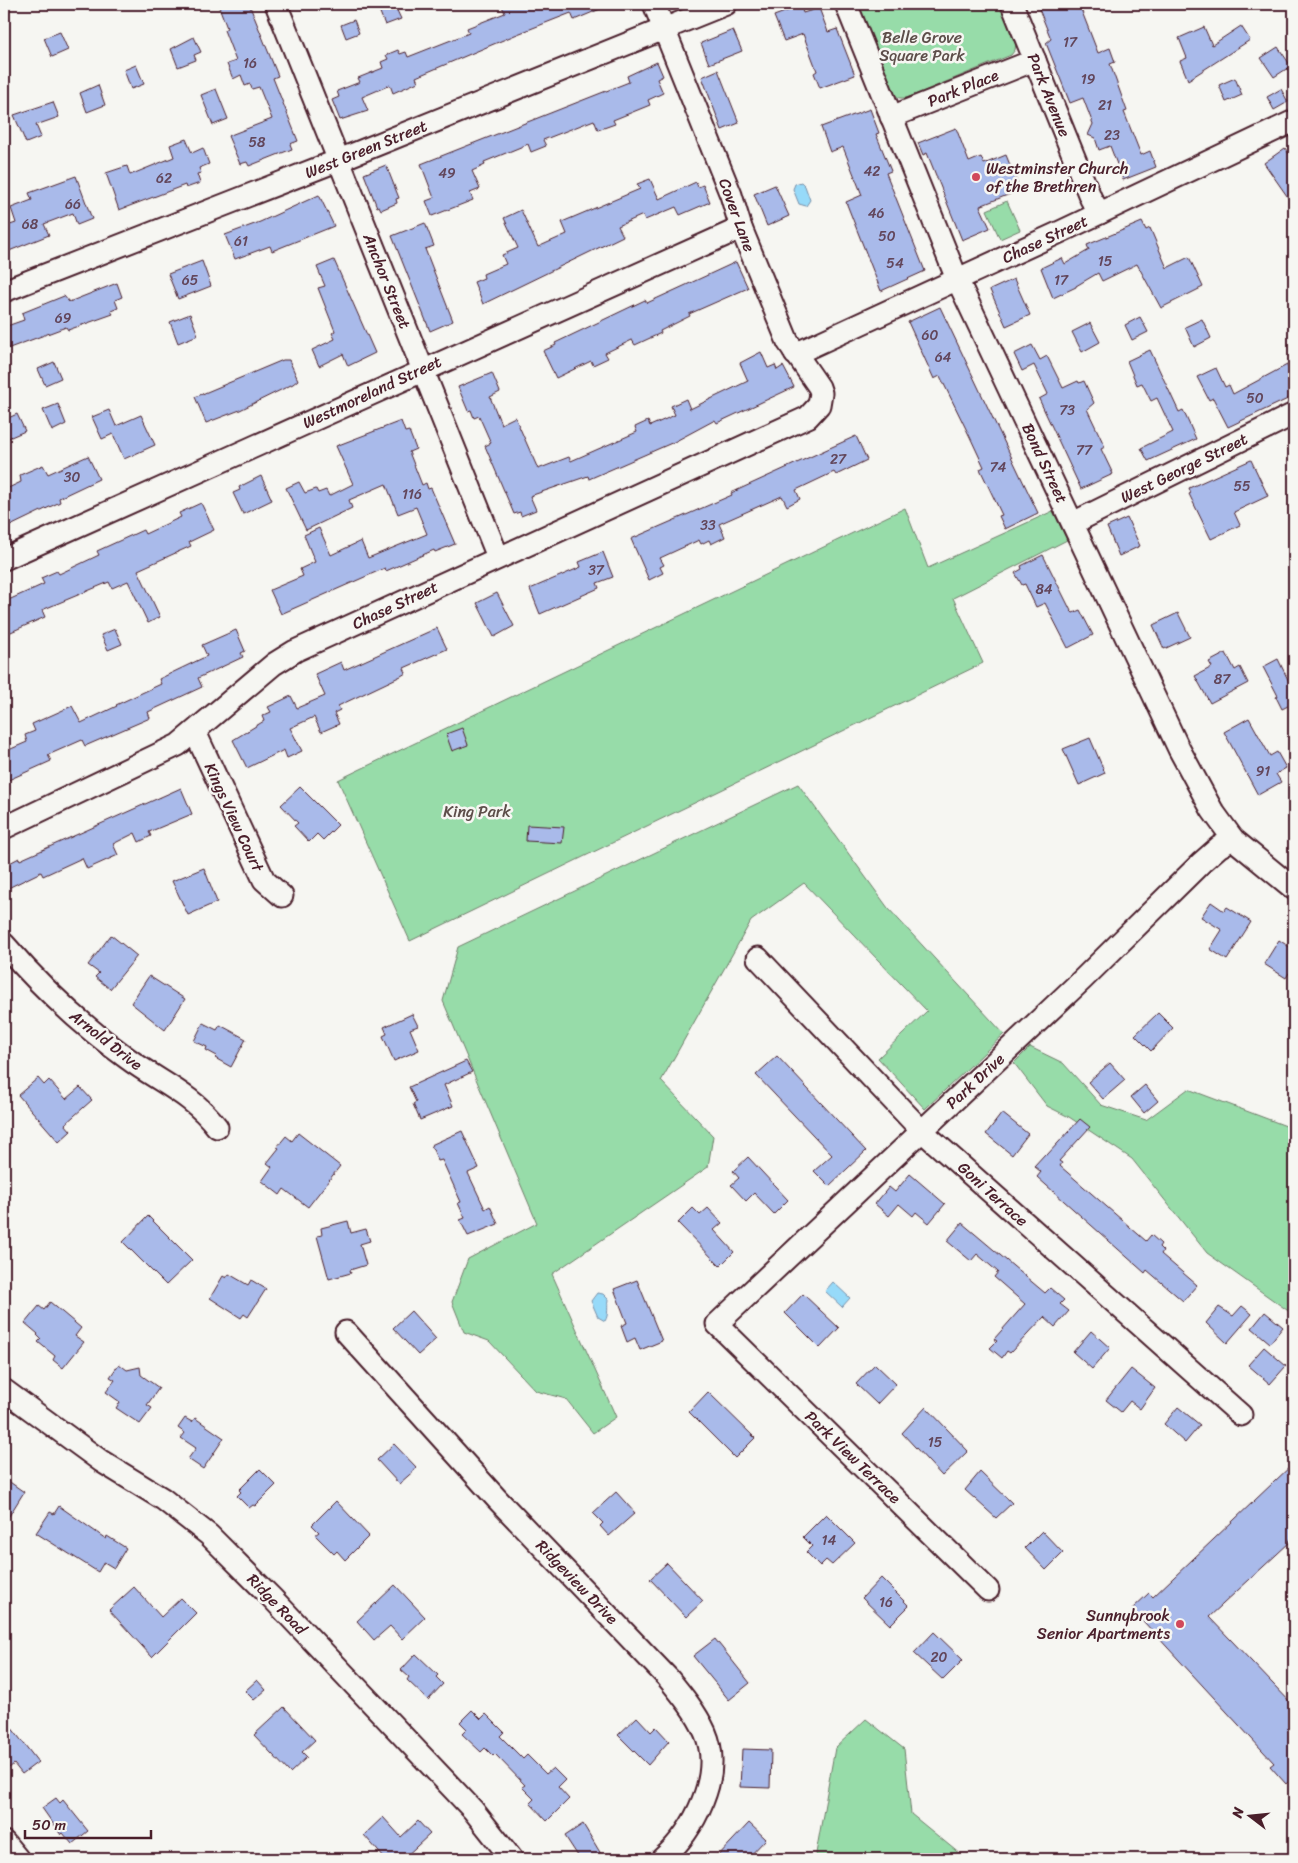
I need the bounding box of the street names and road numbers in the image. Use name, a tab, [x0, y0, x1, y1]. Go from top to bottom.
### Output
street label: Park Avenue	[1019, 49, 1079, 141]
street label: Park Place	[923, 60, 1003, 115]
street label: West Green Street	[300, 111, 432, 187]
street label: Cover Lane	[710, 174, 764, 256]
street label: Chase Street	[997, 206, 1093, 272]
street label: Anchor Street	[354, 228, 419, 333]
street label: Westmoreland Street	[298, 347, 446, 437]
street label: Bond Street	[1014, 418, 1076, 508]
street label: West George Street	[1115, 425, 1253, 511]
street label: Chase Street	[347, 572, 443, 638]
street label: Kings View Court	[196, 758, 272, 877]
street label: Arnold Drive	[62, 1001, 149, 1078]
street label: Park Drive	[939, 1045, 1012, 1116]
street label: Goni Terrace	[951, 1154, 1035, 1234]
street label: Park View Terrace	[798, 1403, 908, 1511]
street label: Ridgeview Drive	[528, 1532, 626, 1632]
street label: Ridge Road	[240, 1566, 315, 1643]

